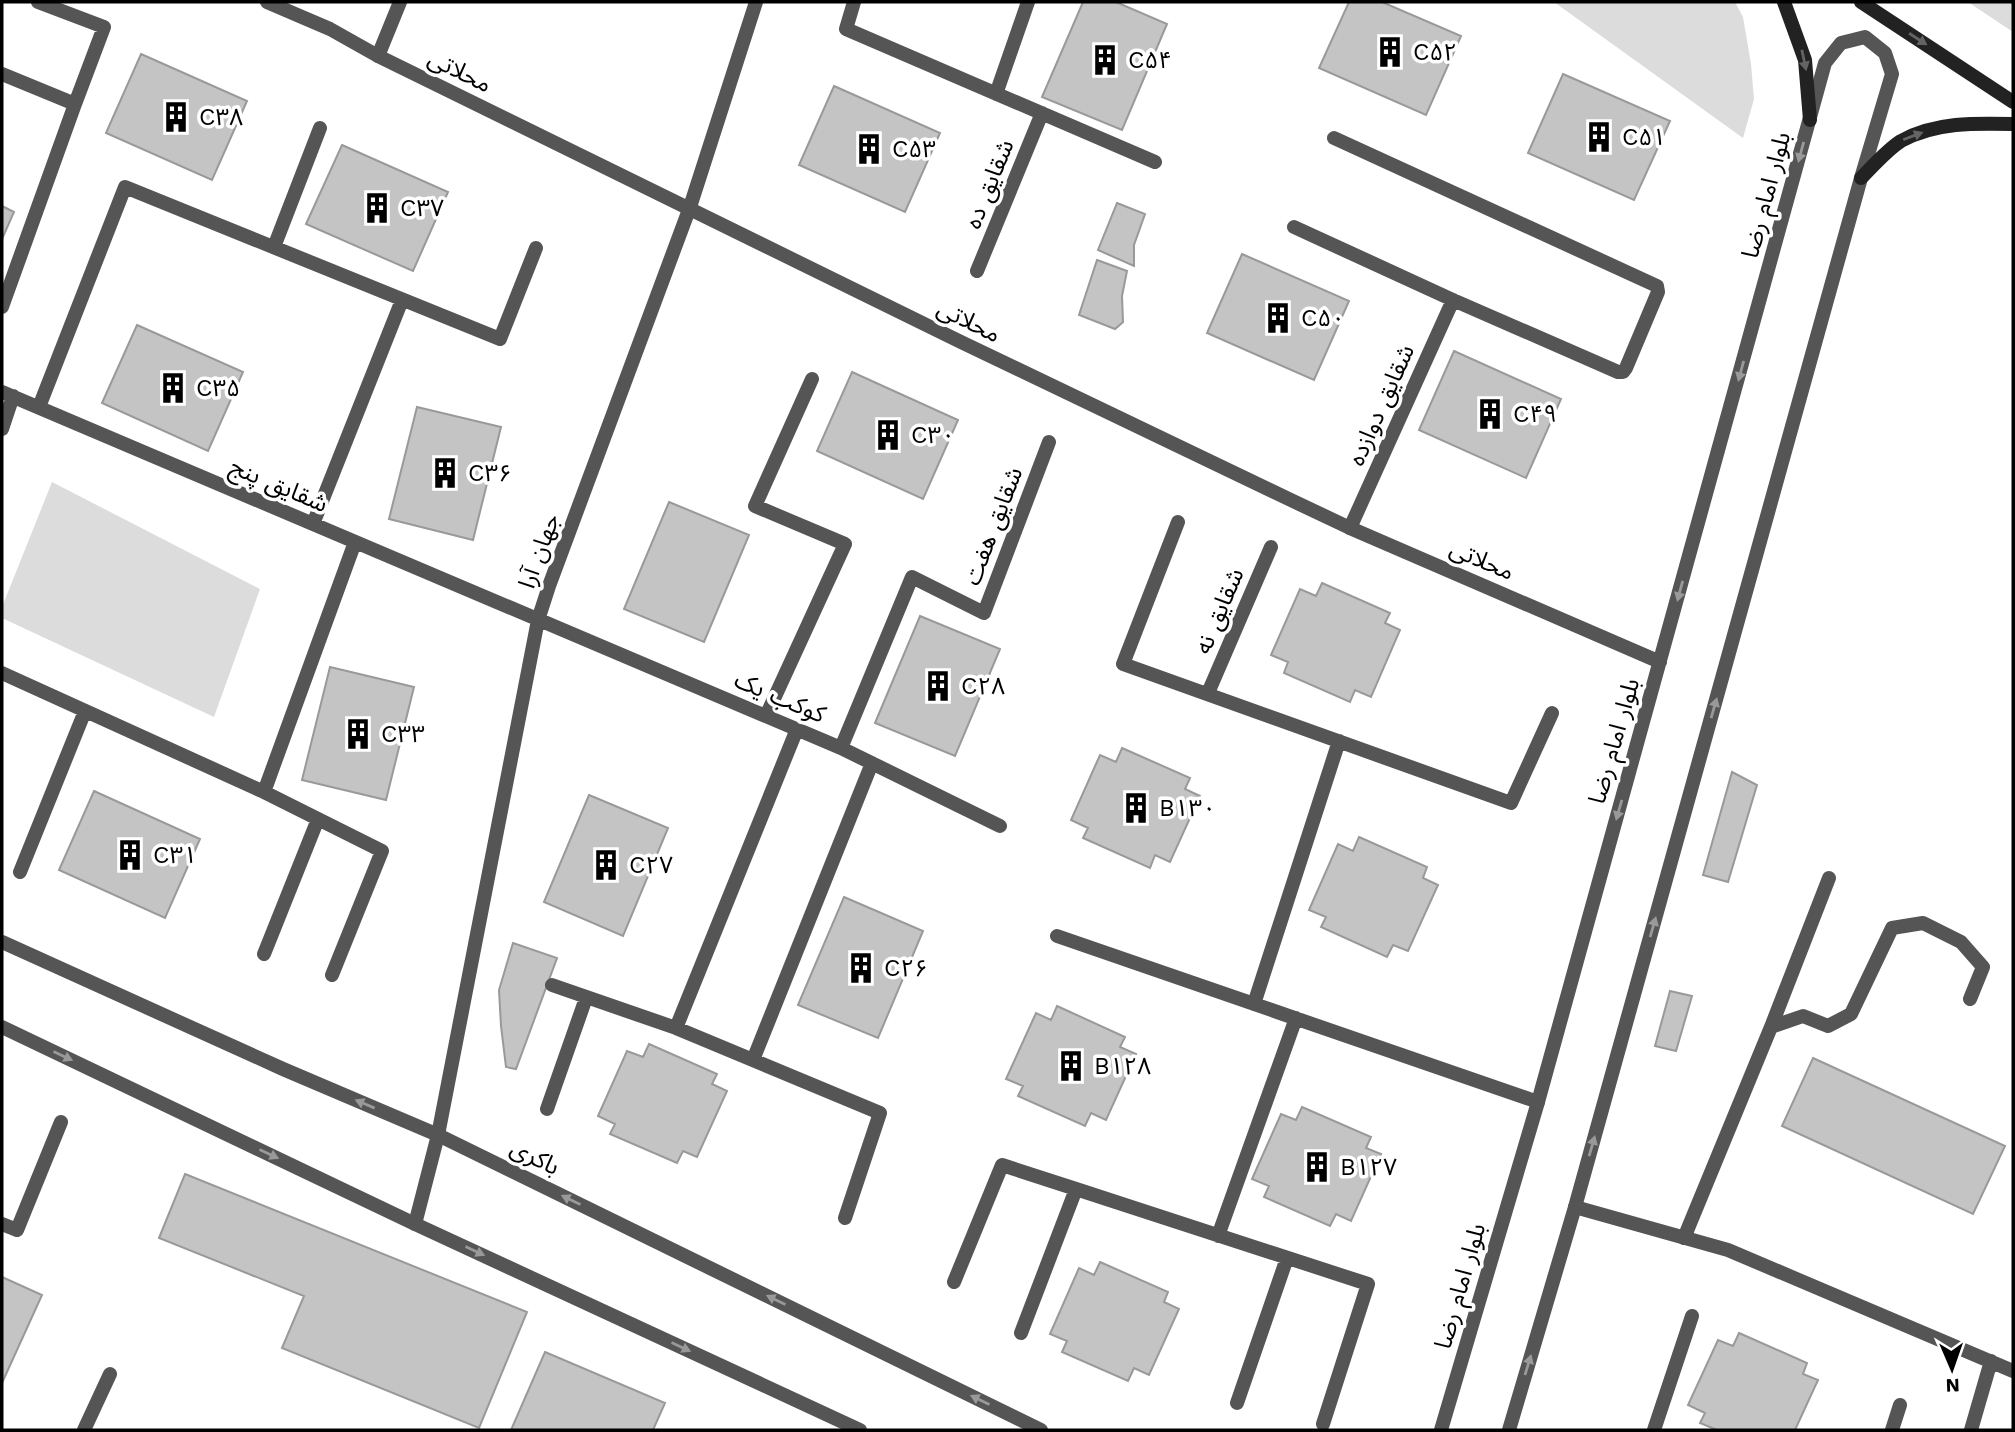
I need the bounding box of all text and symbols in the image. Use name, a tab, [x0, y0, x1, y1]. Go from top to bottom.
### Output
one-way arrow	[1908, 33, 1927, 46]
building icon: C۵۲	[1373, 35, 1407, 69]
place label: C۵۲	[1413, 38, 1457, 66]
building icon: C۵۴	[1088, 43, 1122, 77]
street label: محلاتی	[424, 44, 496, 98]
place label: C۵۴	[1128, 46, 1172, 74]
one-way arrow	[1798, 49, 1809, 71]
building icon: C۳۸	[159, 100, 193, 134]
place label: C۳۸	[199, 103, 243, 131]
building icon: C۵۱	[1582, 120, 1616, 154]
place label: C۵۱	[1622, 123, 1666, 151]
street label: بلوار امام رضا	[1736, 129, 1800, 262]
one-way arrow	[1903, 131, 1924, 142]
building icon: C۵۳	[852, 132, 886, 166]
place label: C۵۳	[892, 135, 936, 163]
street label: شقایق ده	[958, 135, 1020, 233]
one-way arrow	[1796, 142, 1806, 163]
building icon: C۳۷	[360, 191, 394, 225]
place label: C۳۷	[400, 194, 444, 222]
street label: محلاتی	[933, 294, 1005, 348]
building icon: C۵۰	[1261, 301, 1295, 335]
place label: C۵۰	[1301, 304, 1345, 332]
street label: شقایق دوازده	[1342, 340, 1421, 470]
one-way arrow	[1735, 361, 1745, 382]
building icon: C۳۵	[156, 371, 190, 405]
place label: C۳۵	[196, 374, 240, 402]
building icon: C۴۹	[1473, 397, 1507, 431]
place label: C۴۹	[1513, 400, 1557, 428]
building icon: C۳۰	[871, 418, 905, 452]
place label: C۳۰	[911, 421, 955, 449]
street label: شقایق پنج	[225, 452, 332, 521]
building icon: C۳۶	[428, 456, 462, 490]
place label: C۳۶	[468, 459, 512, 487]
street label: شقایق هفت	[958, 463, 1029, 589]
street label: جهان آرا	[513, 510, 565, 592]
street label: محلاتی	[1446, 534, 1518, 586]
street label: شقایق نه	[1188, 564, 1251, 659]
one-way arrow	[1674, 580, 1685, 602]
street label: کوکب یک	[730, 665, 831, 729]
building icon: C۲۸	[921, 669, 955, 703]
place label: C۲۸	[961, 672, 1005, 700]
street label: بلوار امام رضا	[1583, 675, 1649, 808]
one-way arrow	[1709, 697, 1719, 718]
building icon: C۳۳	[341, 717, 375, 751]
place label: C۳۳	[381, 720, 425, 748]
building icon: B۱۳۰	[1119, 791, 1153, 825]
place label: B۱۳۰	[1159, 794, 1216, 822]
one-way arrow	[1613, 799, 1624, 821]
building icon: C۳۱	[113, 838, 147, 872]
place label: C۳۱	[153, 841, 197, 869]
building icon: C۲۷	[589, 848, 623, 882]
place label: C۲۷	[629, 851, 673, 879]
one-way arrow	[1648, 916, 1659, 938]
building icon: C۲۶	[844, 951, 878, 985]
place label: C۲۶	[884, 954, 928, 982]
building icon: B۱۲۸	[1054, 1049, 1088, 1083]
one-way arrow	[53, 1051, 73, 1062]
place label: B۱۲۸	[1094, 1052, 1151, 1080]
one-way arrow	[355, 1098, 376, 1109]
street label: باکری	[506, 1133, 564, 1181]
one-way arrow	[1587, 1135, 1598, 1157]
one-way arrow	[259, 1148, 279, 1160]
building icon: B۱۲۷	[1300, 1150, 1334, 1184]
place label: B۱۲۷	[1340, 1153, 1397, 1181]
one-way arrow	[561, 1195, 581, 1206]
street label: بلوار امام رضا	[1429, 1220, 1495, 1353]
one-way arrow	[465, 1245, 485, 1257]
one-way arrow	[766, 1295, 786, 1306]
north arrow	[1917, 1334, 1987, 1404]
one-way arrow	[671, 1341, 691, 1353]
one-way arrow	[1524, 1354, 1534, 1375]
text: N	[1945, 1374, 1960, 1397]
one-way arrow	[970, 1395, 990, 1406]

